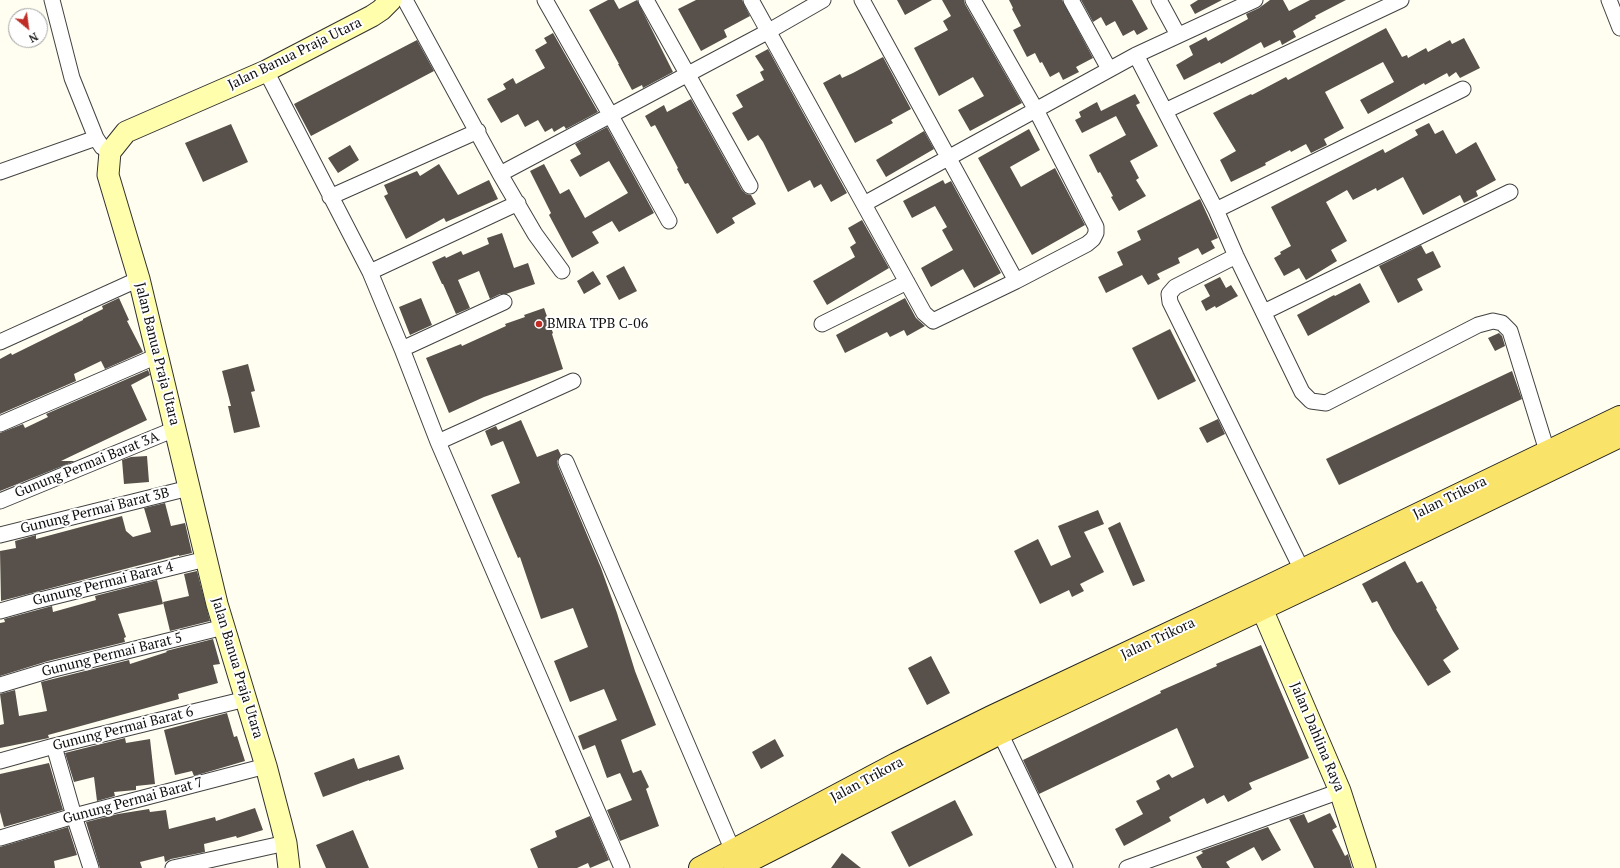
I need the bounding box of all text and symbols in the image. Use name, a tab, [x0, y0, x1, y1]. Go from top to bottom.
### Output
north arrow	[8, 8, 48, 48]
street label: Jalan Banua Praja Utara	[225, 14, 365, 94]
text: N	[26, 29, 40, 46]
street label: Jalan Banua Praja Utara	[131, 281, 183, 427]
place label: BMRA TPB C-06	[547, 316, 648, 332]
marker: BMRA TPB C-06	[534, 319, 544, 329]
street label: Gunung Permai Barat 3A	[12, 428, 162, 502]
street label: Jalan Trikora	[1410, 473, 1490, 523]
street label: Gunung Permai Barat 3B	[19, 484, 171, 538]
street label: Gunung Permai Barat 4	[31, 558, 175, 610]
street label: Jalan Banua Praja Utara	[208, 595, 266, 741]
street label: Jalan Trikora	[1118, 614, 1198, 664]
street label: Gunung Permai Barat 5	[40, 629, 184, 681]
street label: Jalan Dahlina Raya	[1286, 680, 1348, 794]
street label: Gunung Permai Barat 6	[51, 703, 195, 755]
street label: Jalan Trikora	[828, 754, 906, 806]
street label: Gunung Permai Barat 7	[61, 774, 205, 828]

